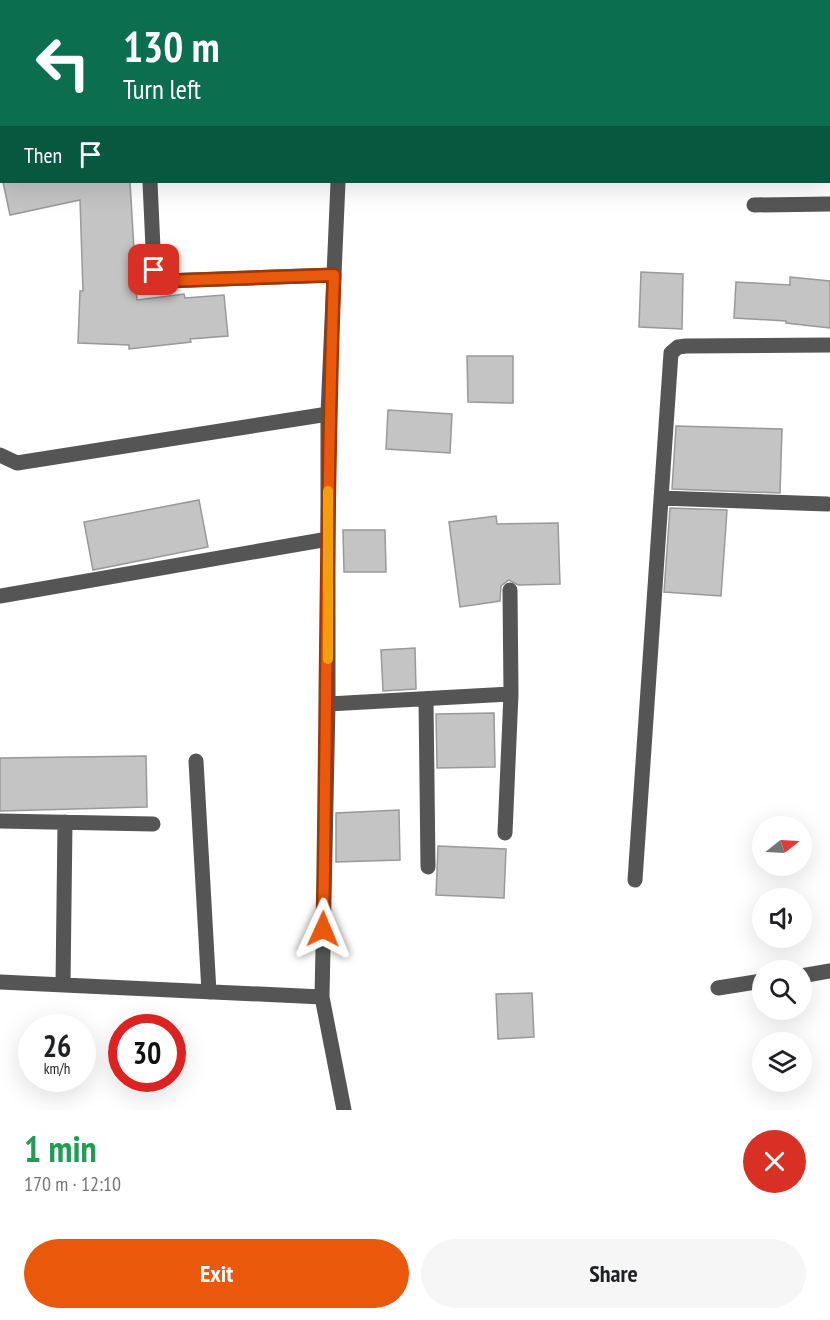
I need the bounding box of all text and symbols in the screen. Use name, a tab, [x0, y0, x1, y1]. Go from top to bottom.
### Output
text: 130 m	[123, 19, 220, 74]
icon: left	[24, 24, 102, 102]
text: Turn left	[123, 72, 201, 106]
icon: arrive	[74, 138, 107, 171]
text: Then	[24, 141, 62, 169]
pin	[128, 244, 179, 295]
icon: arrive	[137, 253, 170, 286]
north arrow	[752, 816, 812, 876]
map controls	[752, 816, 812, 1092]
button: sound	[752, 888, 812, 948]
position arrow	[291, 897, 355, 961]
button: search	[752, 960, 812, 1020]
speed limit sign: 30	[108, 1014, 186, 1092]
text: 26	[43, 1026, 71, 1065]
button: layers	[752, 1032, 812, 1092]
text: km/h	[44, 1059, 70, 1078]
text: 1 min	[24, 1125, 97, 1172]
button: close	[743, 1130, 806, 1193]
text: 170 m · 12:10	[24, 1171, 121, 1197]
button: Exit	[24, 1239, 409, 1308]
button: Share	[421, 1239, 806, 1308]

